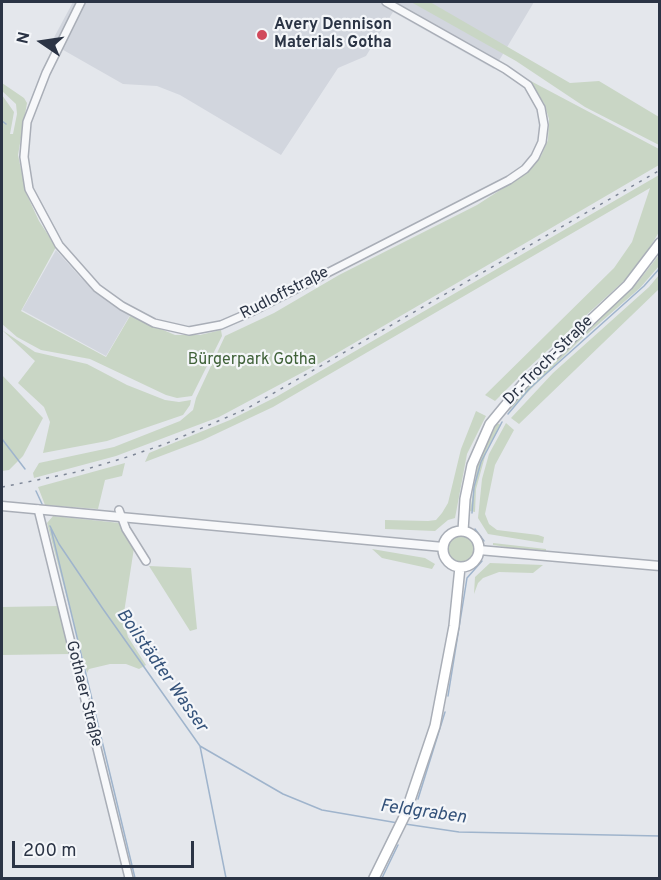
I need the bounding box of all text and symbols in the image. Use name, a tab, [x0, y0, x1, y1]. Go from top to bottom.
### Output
north arrow	[12, 12, 72, 72]
place label: Avery Dennison Materials Gotha	[274, 16, 392, 54]
marker: Avery Dennison Materials Gotha	[255, 28, 269, 42]
text: N	[13, 30, 35, 46]
street label: Rudloffstraße	[238, 263, 332, 325]
street label: Dr.-Troch-Straße	[500, 312, 598, 410]
park label: Bürgerpark Gotha	[188, 351, 316, 371]
water label: Boilstädter Wasser	[110, 605, 212, 737]
street label: Gothaer Straße	[61, 639, 105, 749]
water label: Feldgraben	[379, 796, 467, 830]
scale bar	[15, 829, 196, 867]
text: 200 m	[23, 840, 76, 863]

